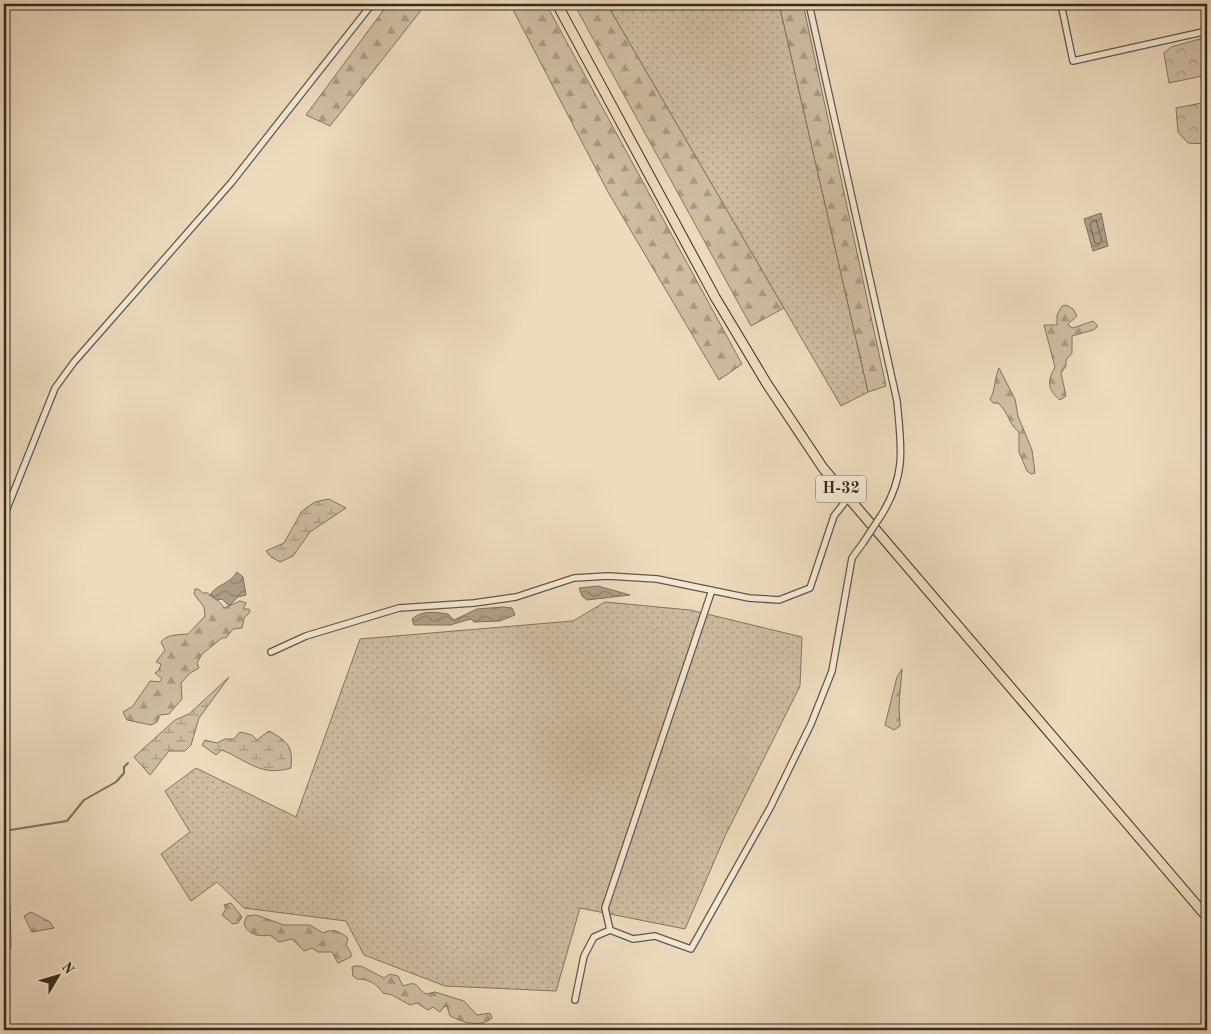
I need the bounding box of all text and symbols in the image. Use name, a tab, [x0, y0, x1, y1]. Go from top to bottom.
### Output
road number: Н-32	[816, 476, 866, 502]
north arrow	[32, 952, 82, 1002]
text: N	[59, 960, 76, 977]

